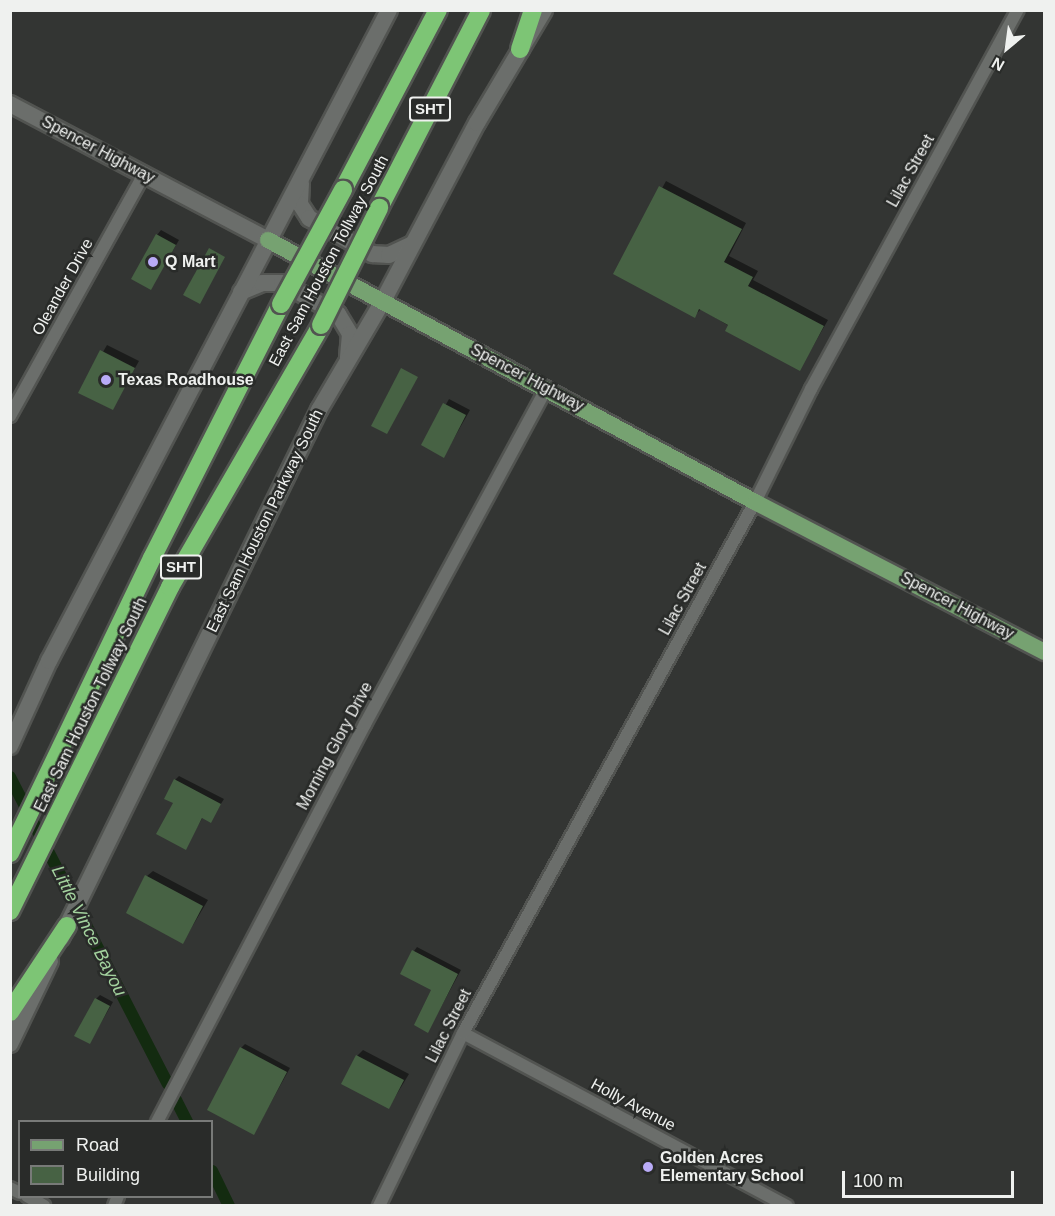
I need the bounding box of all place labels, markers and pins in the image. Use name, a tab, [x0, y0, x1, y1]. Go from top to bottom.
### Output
place label: Q Mart	[165, 252, 216, 272]
marker: Q Mart	[146, 255, 160, 269]
place label: Texas Roadhouse	[118, 370, 254, 390]
marker: Texas Roadhouse	[99, 373, 113, 387]
place label: Golden Acres Elementary School	[660, 1148, 804, 1186]
marker: Golden Acres Elementary School	[641, 1160, 655, 1174]

